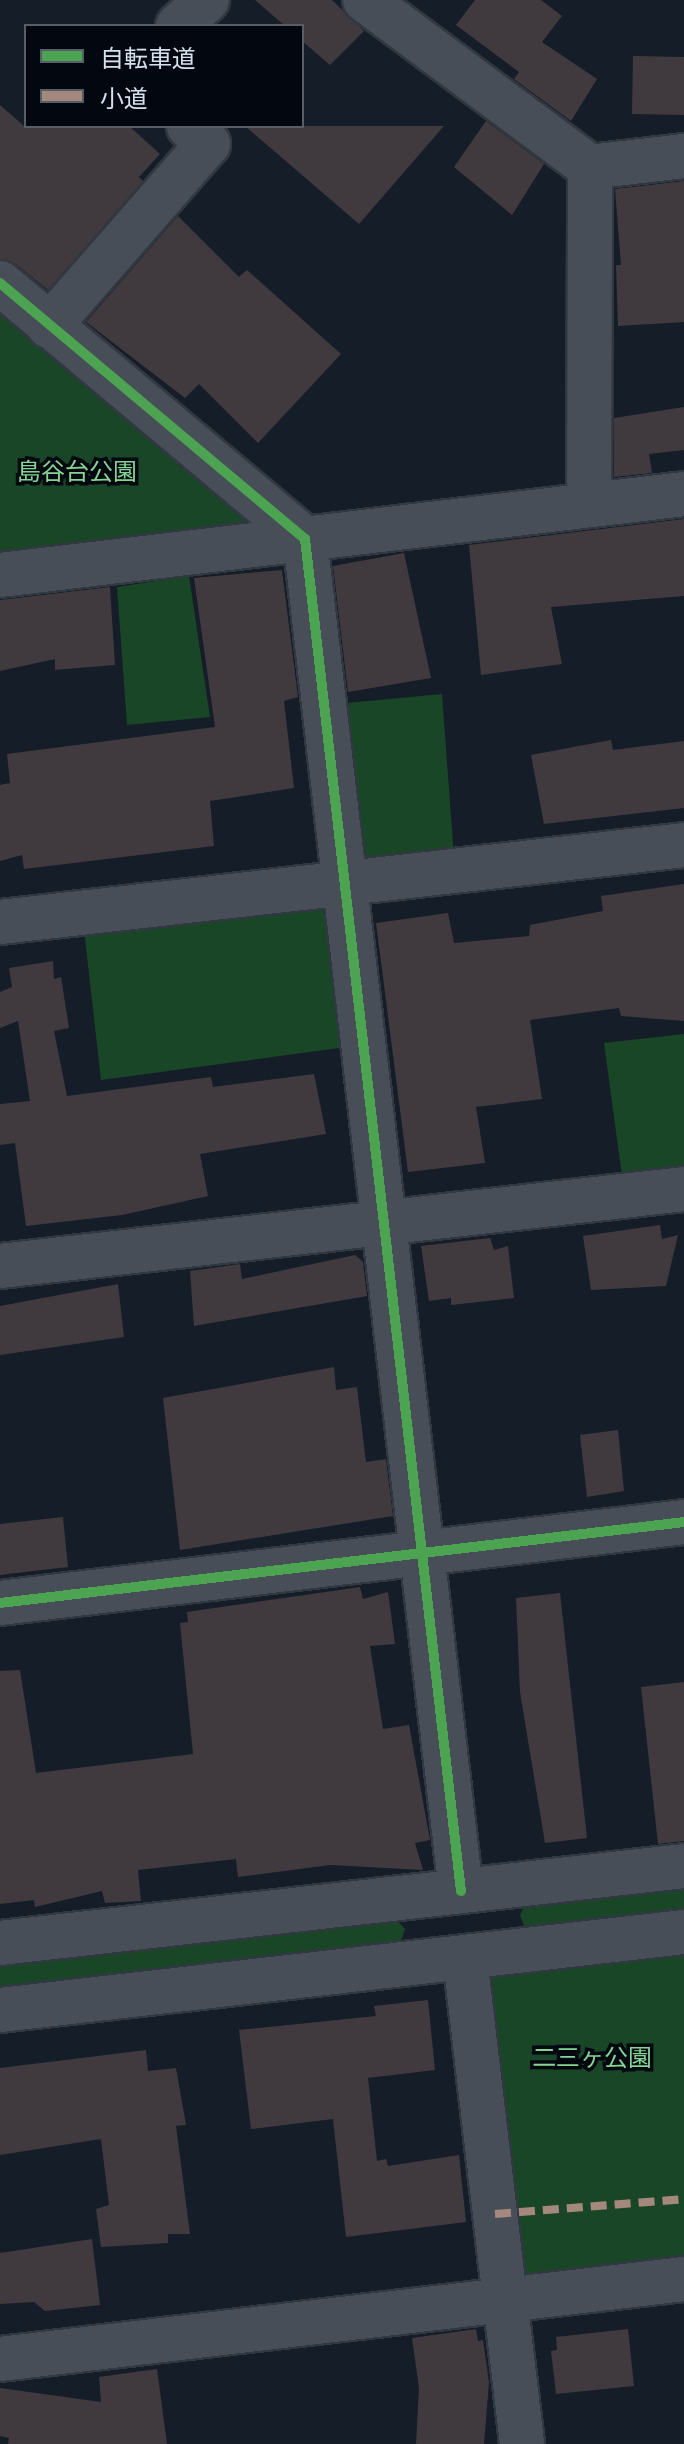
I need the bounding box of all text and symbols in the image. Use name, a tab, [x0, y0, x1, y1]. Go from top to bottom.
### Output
legend	[24, 24, 304, 128]
text: 自転車道	[100, 43, 196, 74]
text: 小道	[100, 83, 148, 114]
park label: 島谷台公園	[17, 458, 137, 486]
park label: 二三ヶ公園	[532, 2044, 652, 2072]

